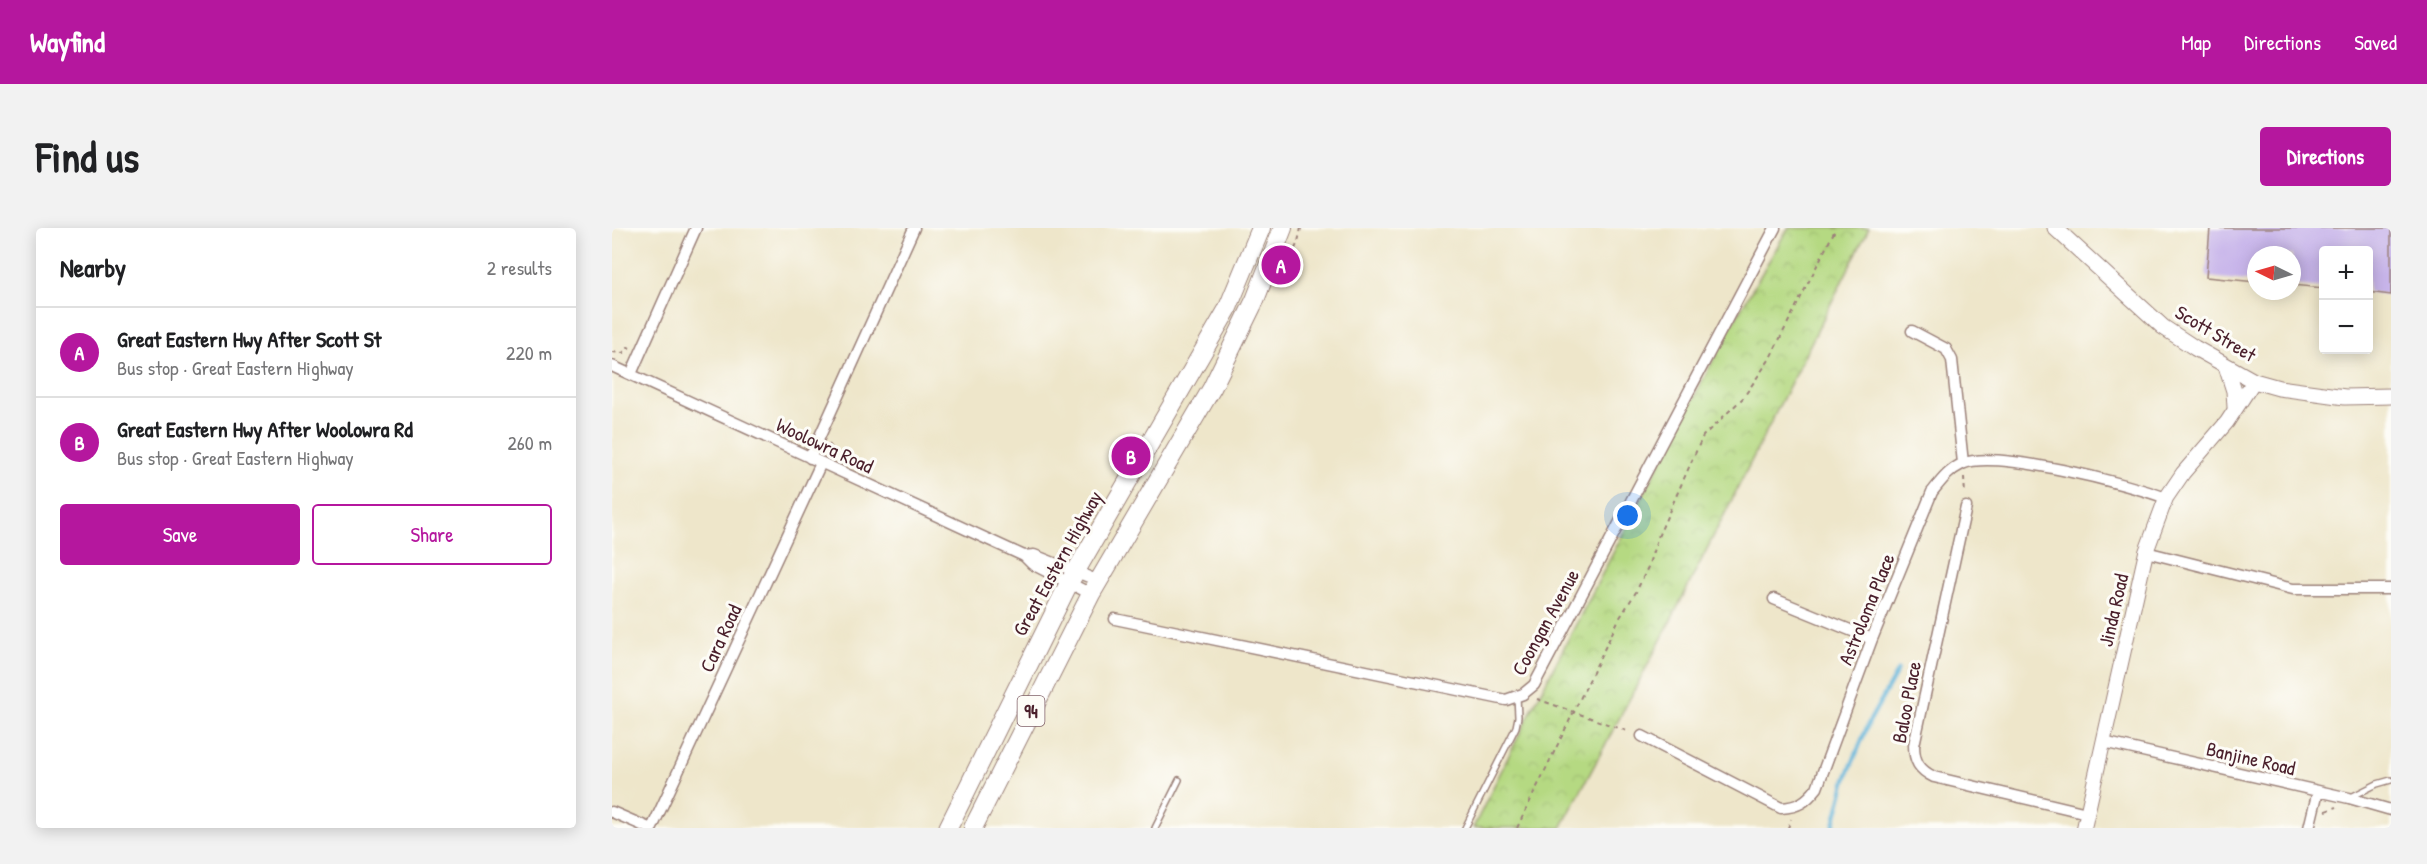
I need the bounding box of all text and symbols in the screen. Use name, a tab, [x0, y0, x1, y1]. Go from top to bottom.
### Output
text: Wayfind	[30, 23, 105, 61]
text: Map	[2181, 28, 2211, 57]
text: Directions	[2244, 28, 2321, 57]
text: Saved	[2354, 28, 2397, 57]
button: Directions	[2260, 127, 2391, 186]
text: Find us	[36, 128, 139, 185]
pin: A	[1262, 243, 1300, 288]
north arrow	[2247, 246, 2301, 300]
map controls	[2319, 246, 2373, 354]
button: +	[2319, 246, 2373, 300]
text: Nearby	[60, 250, 126, 285]
text: 2 results	[487, 254, 552, 281]
street label: Scott Street	[2171, 298, 2262, 368]
button: −	[2319, 300, 2373, 354]
text: Great Eastern Hwy After Scott St	[117, 324, 381, 354]
text: A	[75, 339, 84, 366]
text: 220 m	[506, 339, 552, 366]
text: Bus stop · Great Eastern Highway	[117, 354, 354, 381]
street label: Woolowra Road	[772, 411, 878, 479]
text: Great Eastern Hwy After Woolowra Rd	[117, 414, 413, 444]
text: B	[74, 429, 85, 456]
text: 260 m	[508, 429, 552, 456]
pin: B	[1112, 434, 1150, 478]
text: Bus stop · Great Eastern Highway	[117, 444, 354, 471]
street label: Great Eastern Highway	[1006, 486, 1108, 640]
your location	[1613, 501, 1642, 530]
button: Save	[60, 504, 300, 565]
button: Share	[312, 504, 552, 565]
street label: Astroloma Place	[1831, 549, 1901, 669]
street label: Coongan Avenue	[1505, 564, 1585, 680]
street label: Jinda Road	[2092, 571, 2135, 649]
street label: Cara Road	[693, 600, 747, 676]
street label: Baloo Place	[1885, 659, 1927, 745]
road number: 94	[1018, 696, 1044, 726]
street label: Banjine Road	[2204, 735, 2298, 781]

